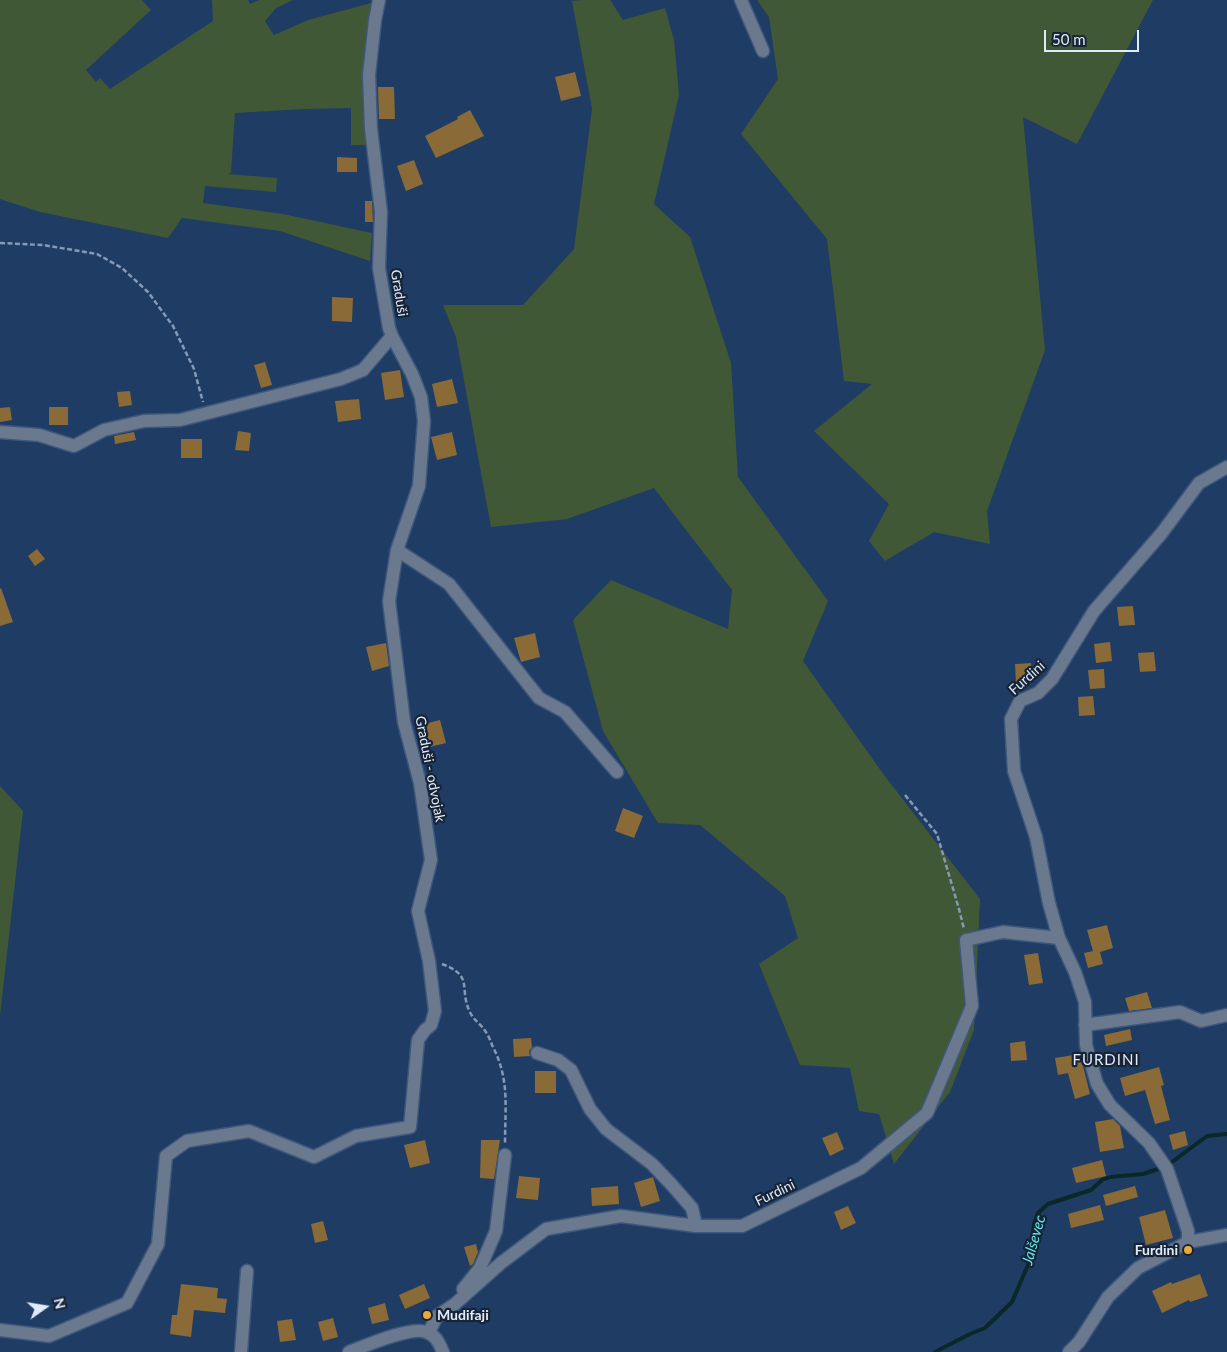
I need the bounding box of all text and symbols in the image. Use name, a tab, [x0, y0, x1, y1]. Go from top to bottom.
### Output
scale bar	[1047, 20, 1142, 52]
text: 50 m	[1052, 30, 1086, 48]
street label: Graduši	[387, 268, 411, 318]
street label: Furdini	[1006, 658, 1048, 698]
street label: Graduši - odvojak	[411, 715, 449, 823]
district label: FURDINI	[1072, 1051, 1140, 1069]
street label: Furdini	[752, 1176, 798, 1210]
water label: Jalševec	[1018, 1213, 1050, 1267]
place label: Furdini	[1135, 1242, 1178, 1258]
marker: Furdini	[1182, 1244, 1194, 1256]
north arrow	[20, 1282, 70, 1332]
text: N	[51, 1296, 70, 1311]
place label: Mudifaji	[437, 1307, 489, 1323]
marker: Mudifaji	[421, 1309, 433, 1321]

